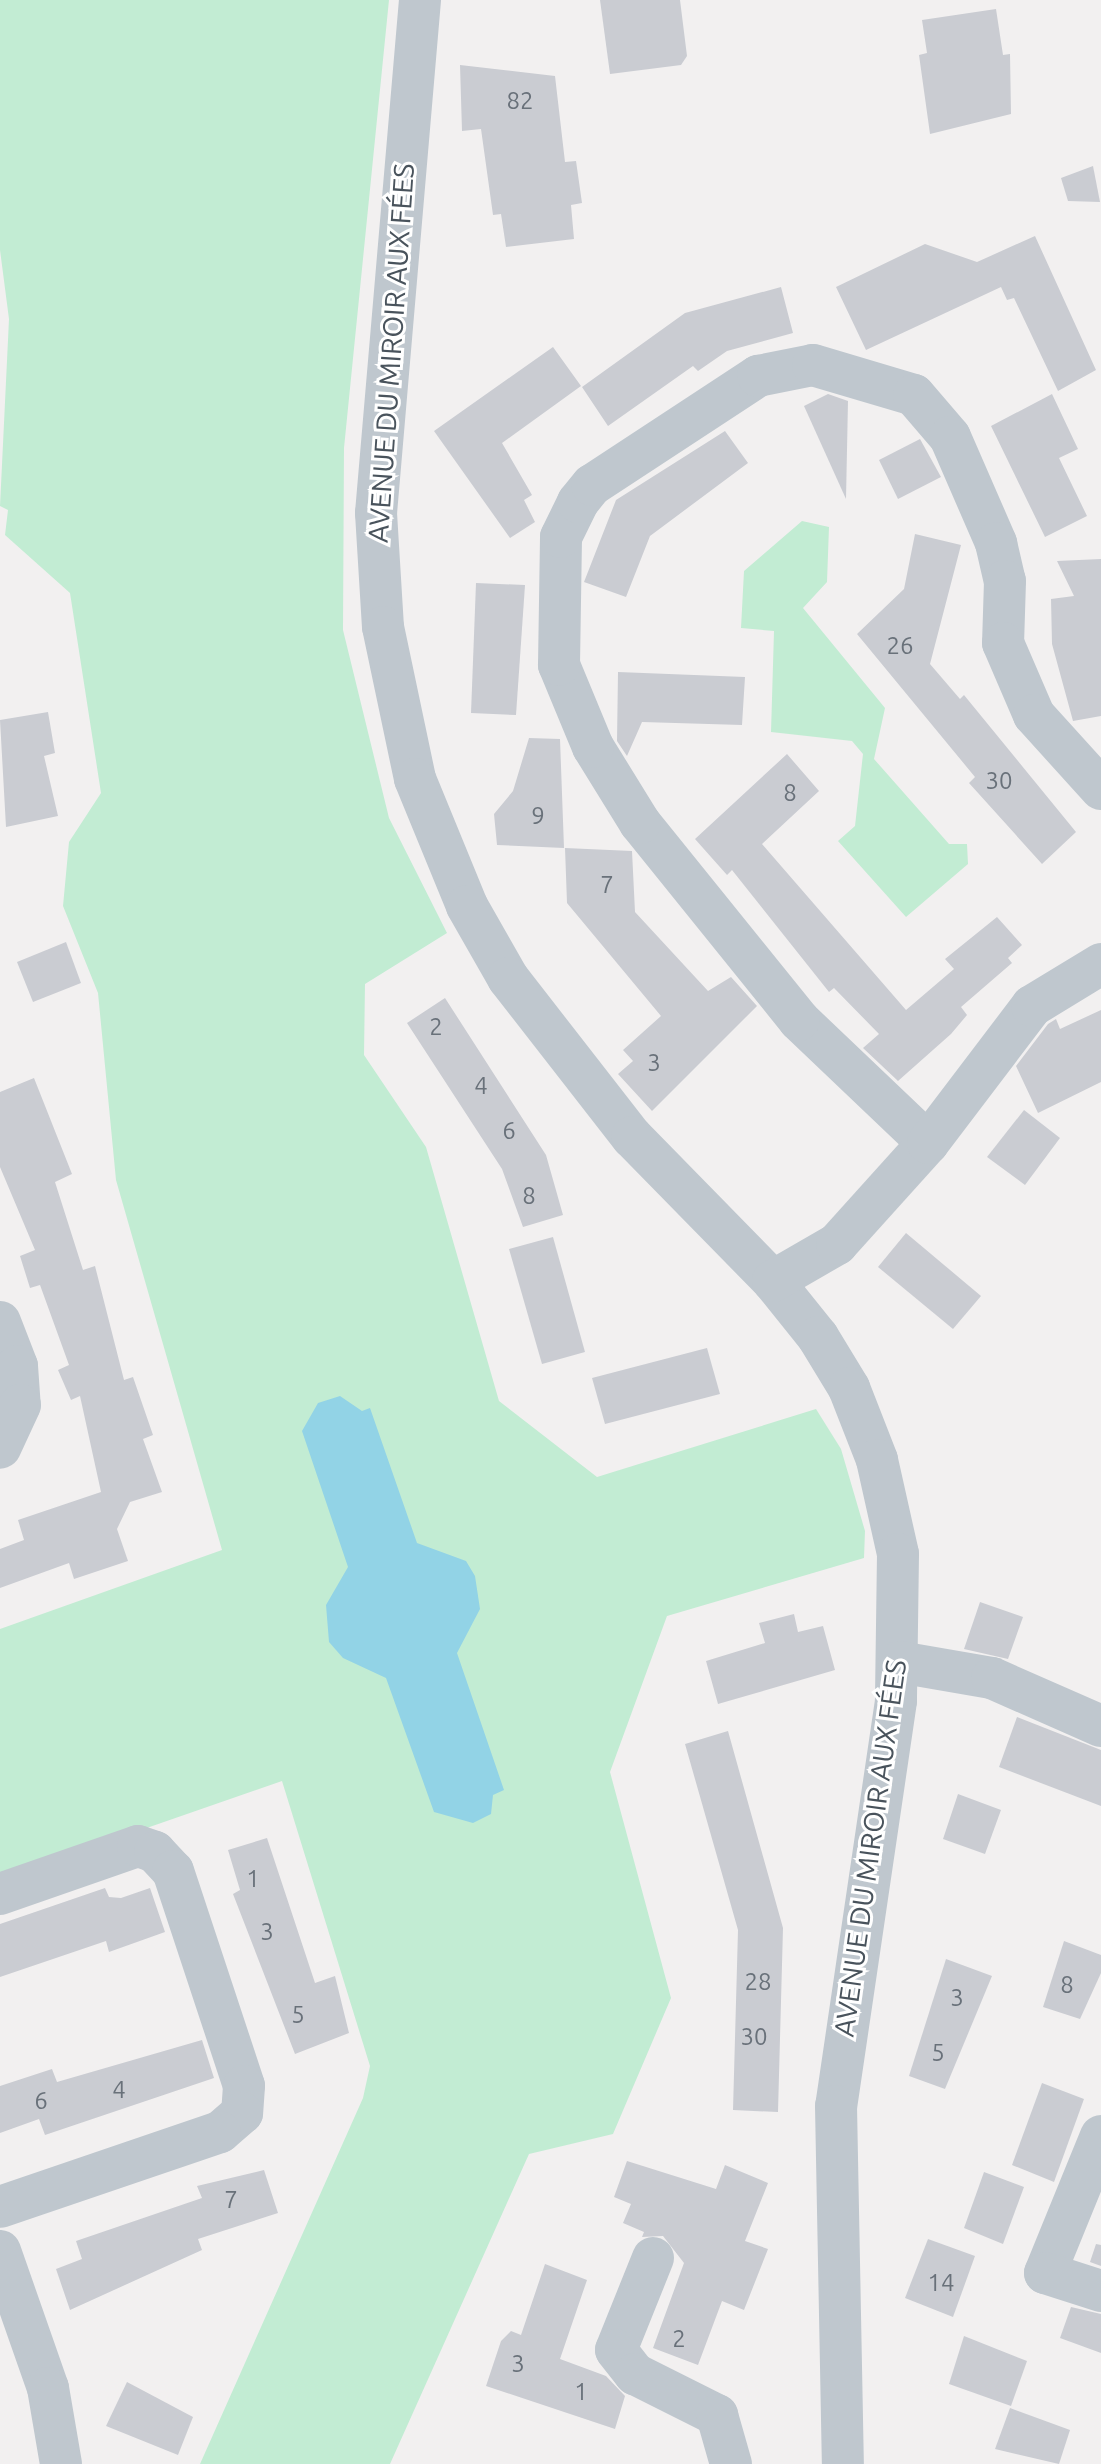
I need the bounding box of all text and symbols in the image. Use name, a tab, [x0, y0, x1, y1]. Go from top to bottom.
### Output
house number: 82	[506, 87, 534, 115]
street label: AVENUE DU MIROIR AUX FÉES	[361, 162, 421, 544]
house number: 26	[886, 632, 914, 660]
house number: 30	[985, 767, 1013, 795]
house number: 8	[783, 779, 797, 807]
house number: 9	[531, 802, 545, 830]
house number: 7	[600, 871, 614, 899]
house number: 2	[429, 1013, 443, 1041]
house number: 3	[647, 1049, 661, 1077]
house number: 4	[474, 1072, 488, 1100]
house number: 6	[502, 1117, 516, 1145]
house number: 8	[522, 1182, 536, 1210]
street label: AVENUE DU MIROIR AUX FÉES	[827, 1657, 913, 2039]
house number: 1	[246, 1865, 260, 1893]
house number: 3	[260, 1918, 274, 1946]
house number: 28	[744, 1968, 772, 1996]
house number: 8	[1060, 1971, 1074, 1999]
house number: 3	[950, 1984, 964, 2012]
house number: 5	[291, 2001, 305, 2029]
house number: 30	[740, 2023, 768, 2051]
house number: 5	[931, 2039, 945, 2067]
house number: 4	[112, 2076, 126, 2104]
house number: 6	[34, 2087, 48, 2115]
house number: 7	[224, 2186, 238, 2214]
house number: 14	[927, 2269, 955, 2297]
house number: 2	[672, 2325, 686, 2353]
house number: 3	[511, 2350, 525, 2378]
house number: 1	[574, 2378, 588, 2406]

